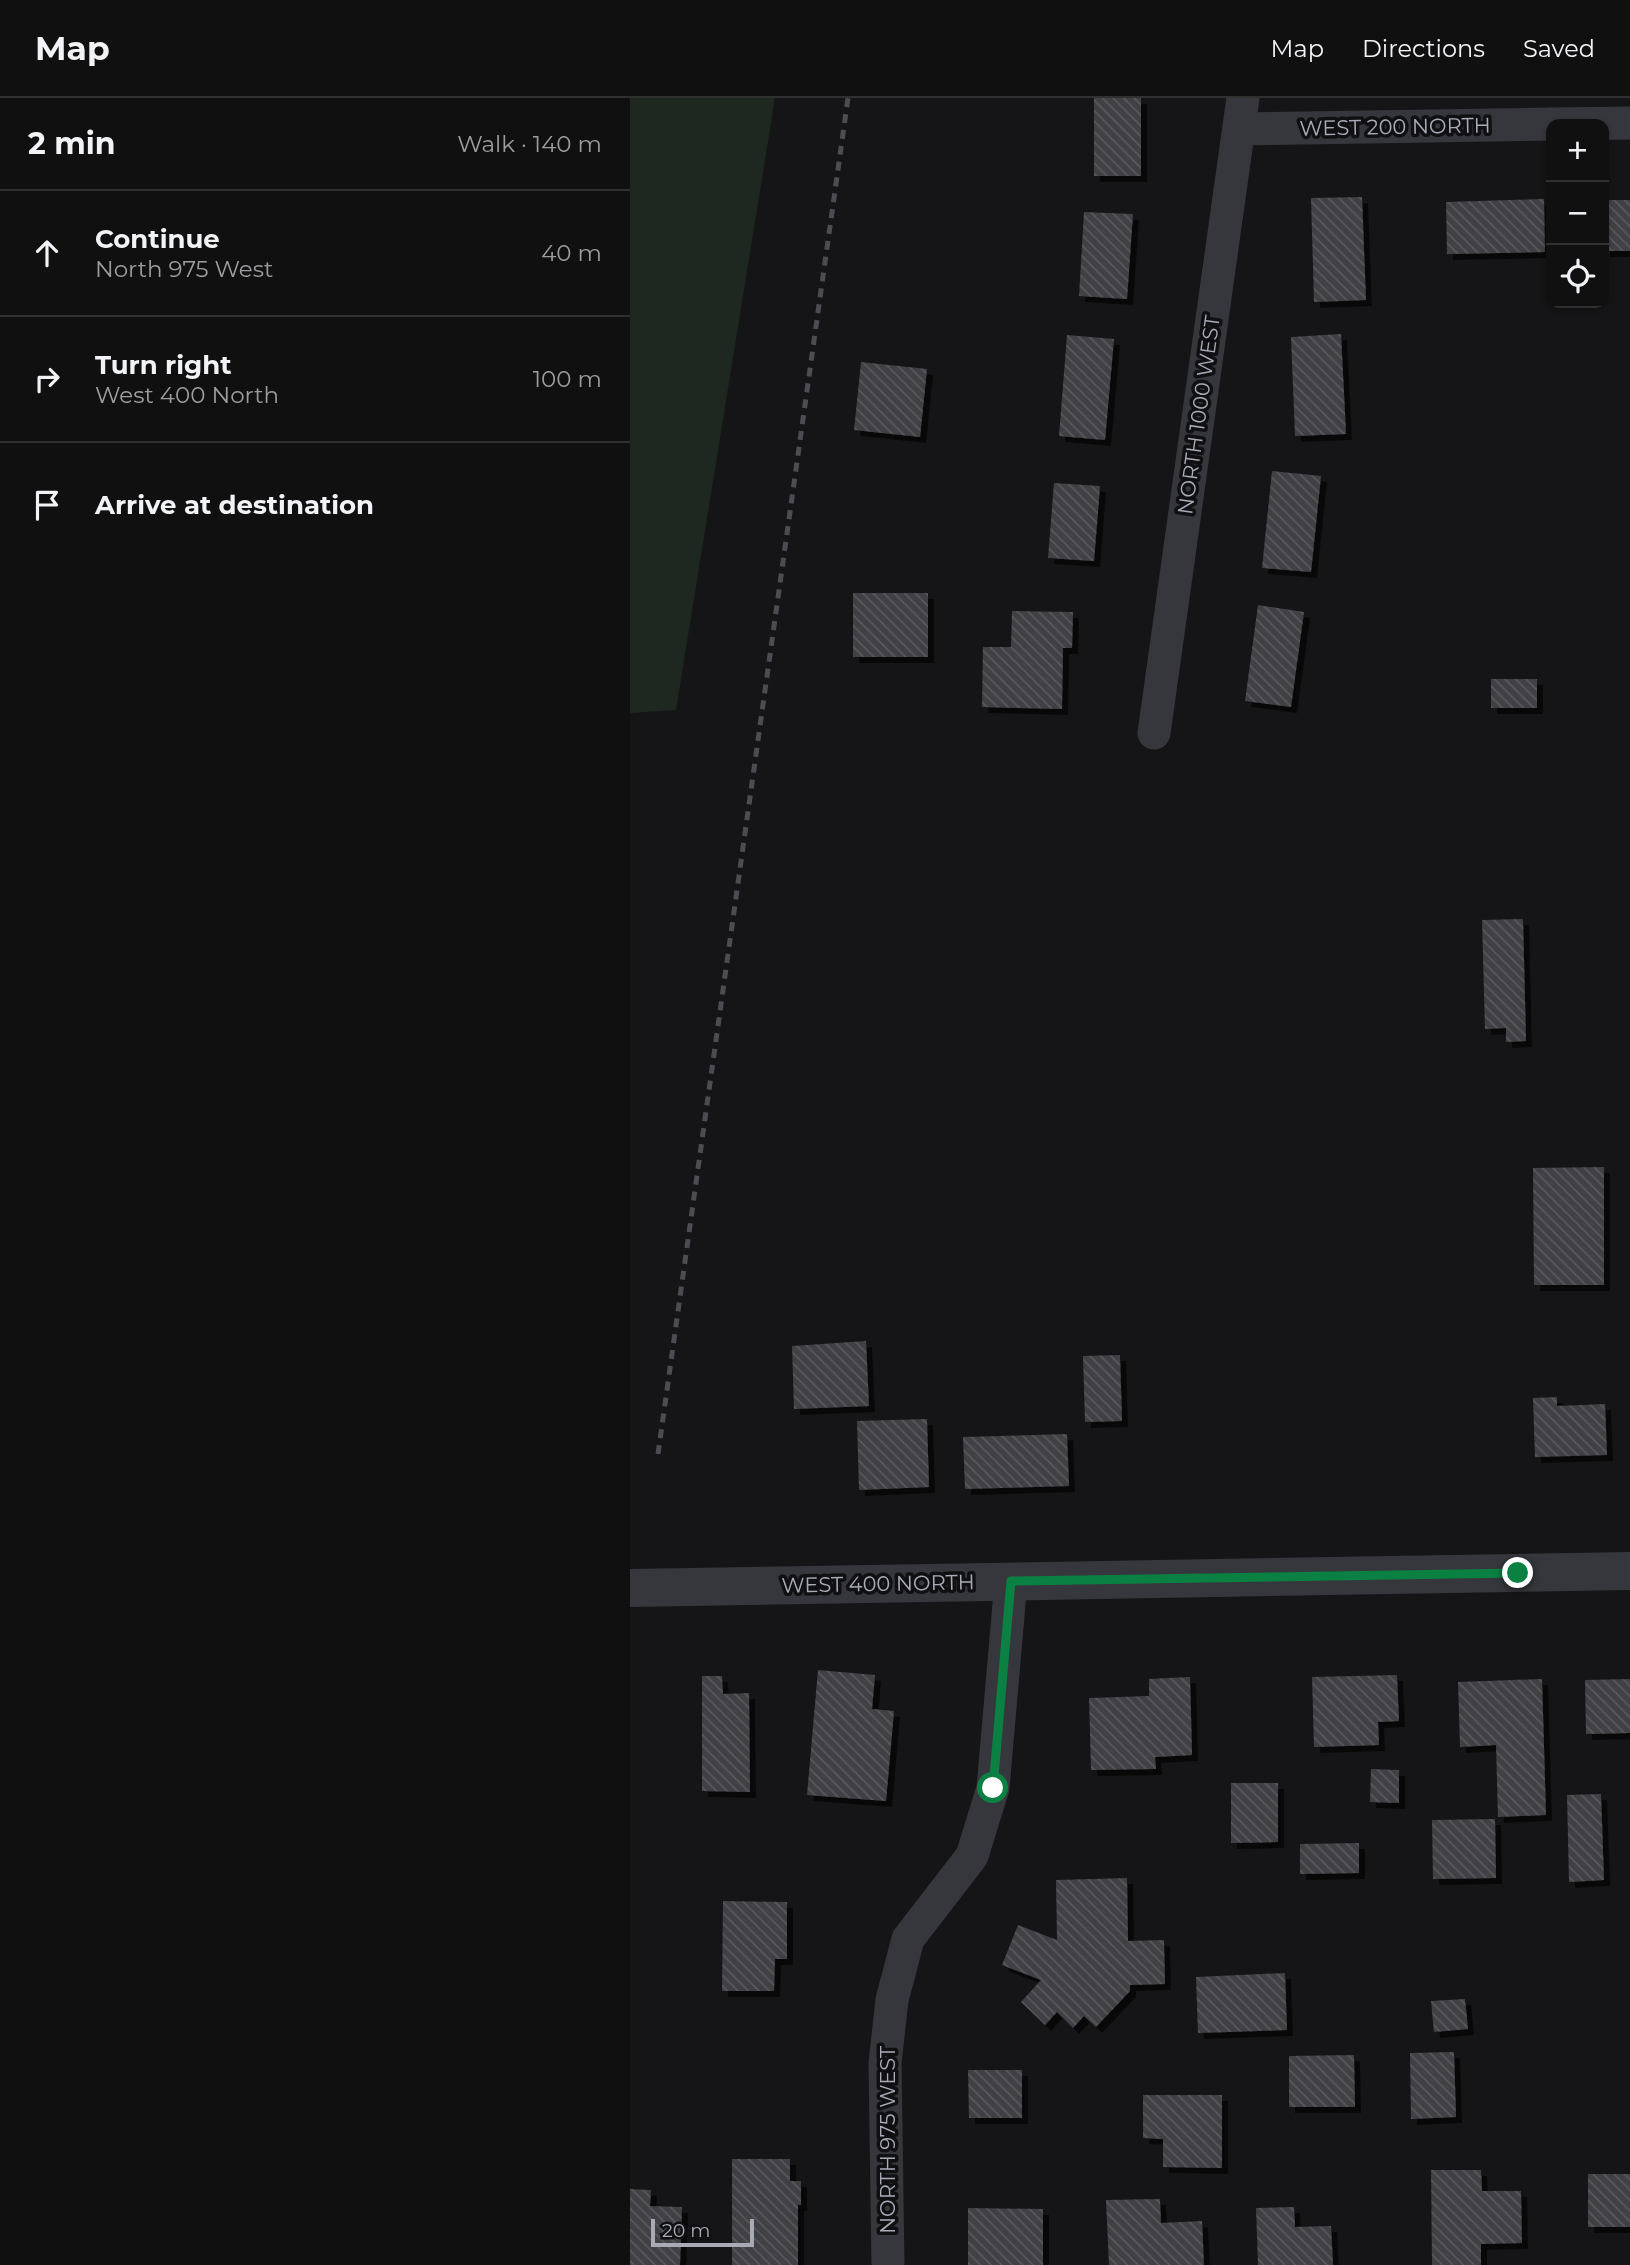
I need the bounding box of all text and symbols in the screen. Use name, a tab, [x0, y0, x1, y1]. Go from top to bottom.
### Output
text: Map	[35, 28, 110, 68]
text: Map	[1271, 34, 1324, 63]
text: Directions	[1362, 34, 1485, 63]
text: Saved	[1523, 34, 1595, 63]
street label: WEST 200 NORTH	[1299, 112, 1491, 141]
map controls	[1546, 119, 1609, 308]
button: +	[1546, 119, 1609, 182]
text: 2 min	[28, 125, 115, 162]
text: Walk · 140 m	[457, 130, 602, 158]
button: −	[1546, 182, 1609, 245]
text: Continue	[95, 223, 220, 255]
icon: ahead	[28, 234, 66, 272]
text: 40 m	[541, 239, 602, 267]
button: locate	[1546, 245, 1609, 308]
text: North 975 West	[95, 255, 273, 283]
street label: NORTH 1000 WEST	[1172, 314, 1225, 516]
text: Turn right	[95, 349, 231, 381]
icon: right	[28, 360, 66, 398]
text: 100 m	[533, 365, 602, 393]
text: West 400 North	[95, 381, 279, 409]
icon: arrive	[28, 486, 66, 524]
text: Arrive at destination	[95, 489, 374, 521]
route end	[1502, 1557, 1533, 1588]
street label: WEST 400 NORTH	[781, 1569, 975, 1598]
route start	[977, 1772, 1008, 1803]
street label: NORTH 975 WEST	[875, 2046, 900, 2234]
scale bar	[651, 2216, 754, 2248]
text: 20 m	[662, 2219, 710, 2242]

